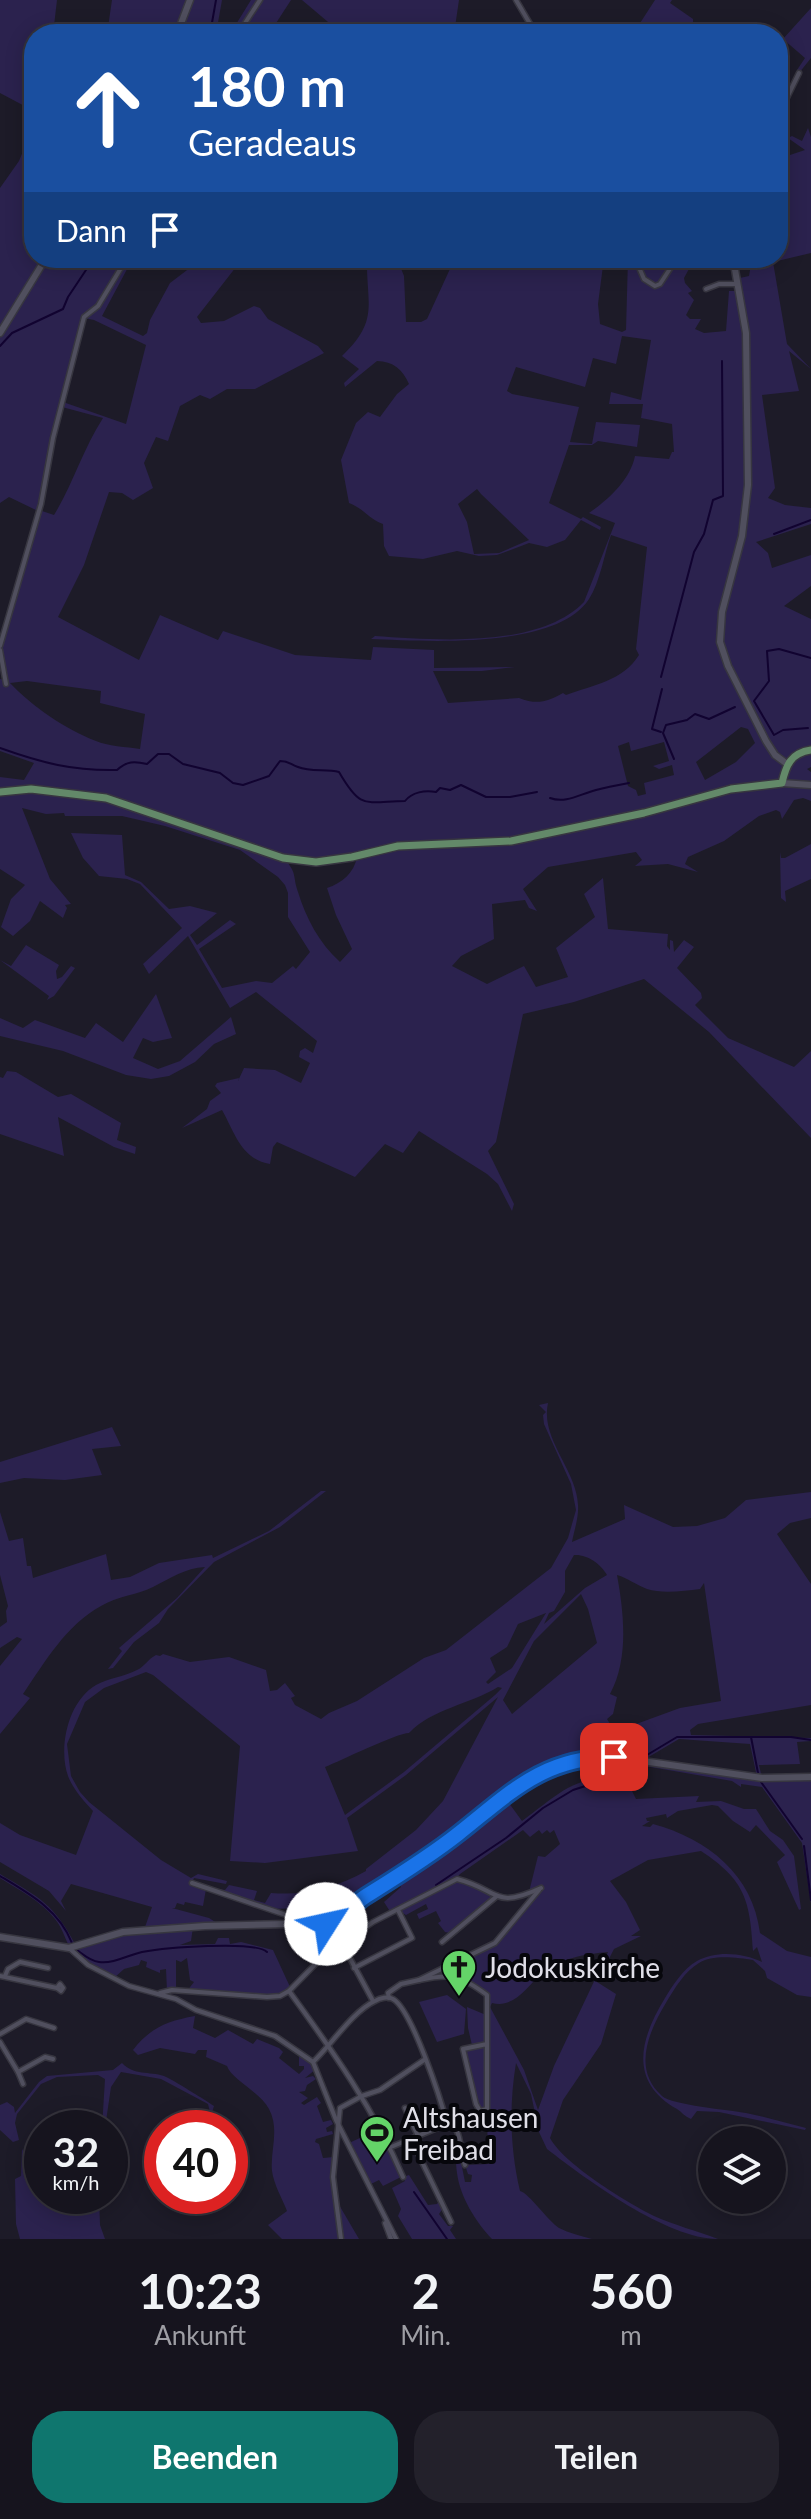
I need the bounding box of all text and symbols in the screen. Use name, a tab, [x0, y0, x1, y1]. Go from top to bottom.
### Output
text: 180 m	[188, 52, 346, 119]
icon: ahead	[56, 56, 160, 160]
text: Geradeaus	[188, 120, 357, 164]
icon: arrive	[143, 208, 187, 252]
text: Dann	[56, 212, 127, 248]
pin	[580, 1723, 648, 1791]
icon: arrive	[592, 1735, 636, 1779]
position arrow	[284, 1882, 368, 1966]
church icon: Jodokuskirche	[440, 1948, 478, 1998]
place label: Jodokuskirche	[485, 1950, 660, 1984]
place label: Altshausen Freibad	[403, 2100, 538, 2166]
speed limit sign: 40	[144, 2110, 248, 2214]
sports icon: Altshausen Freibad	[358, 2114, 396, 2164]
map controls	[698, 2126, 786, 2214]
button: layers	[698, 2126, 786, 2214]
text: 32	[53, 2128, 99, 2176]
text: km/h	[53, 2170, 99, 2194]
text: 10:23	[138, 2262, 262, 2319]
text: 2	[412, 2262, 440, 2319]
text: 560	[589, 2262, 673, 2319]
text: Ankunft	[154, 2319, 246, 2351]
text: Min.	[400, 2319, 451, 2351]
text: m	[620, 2319, 642, 2351]
button: Beenden	[32, 2411, 398, 2503]
button: Teilen	[414, 2411, 779, 2503]

